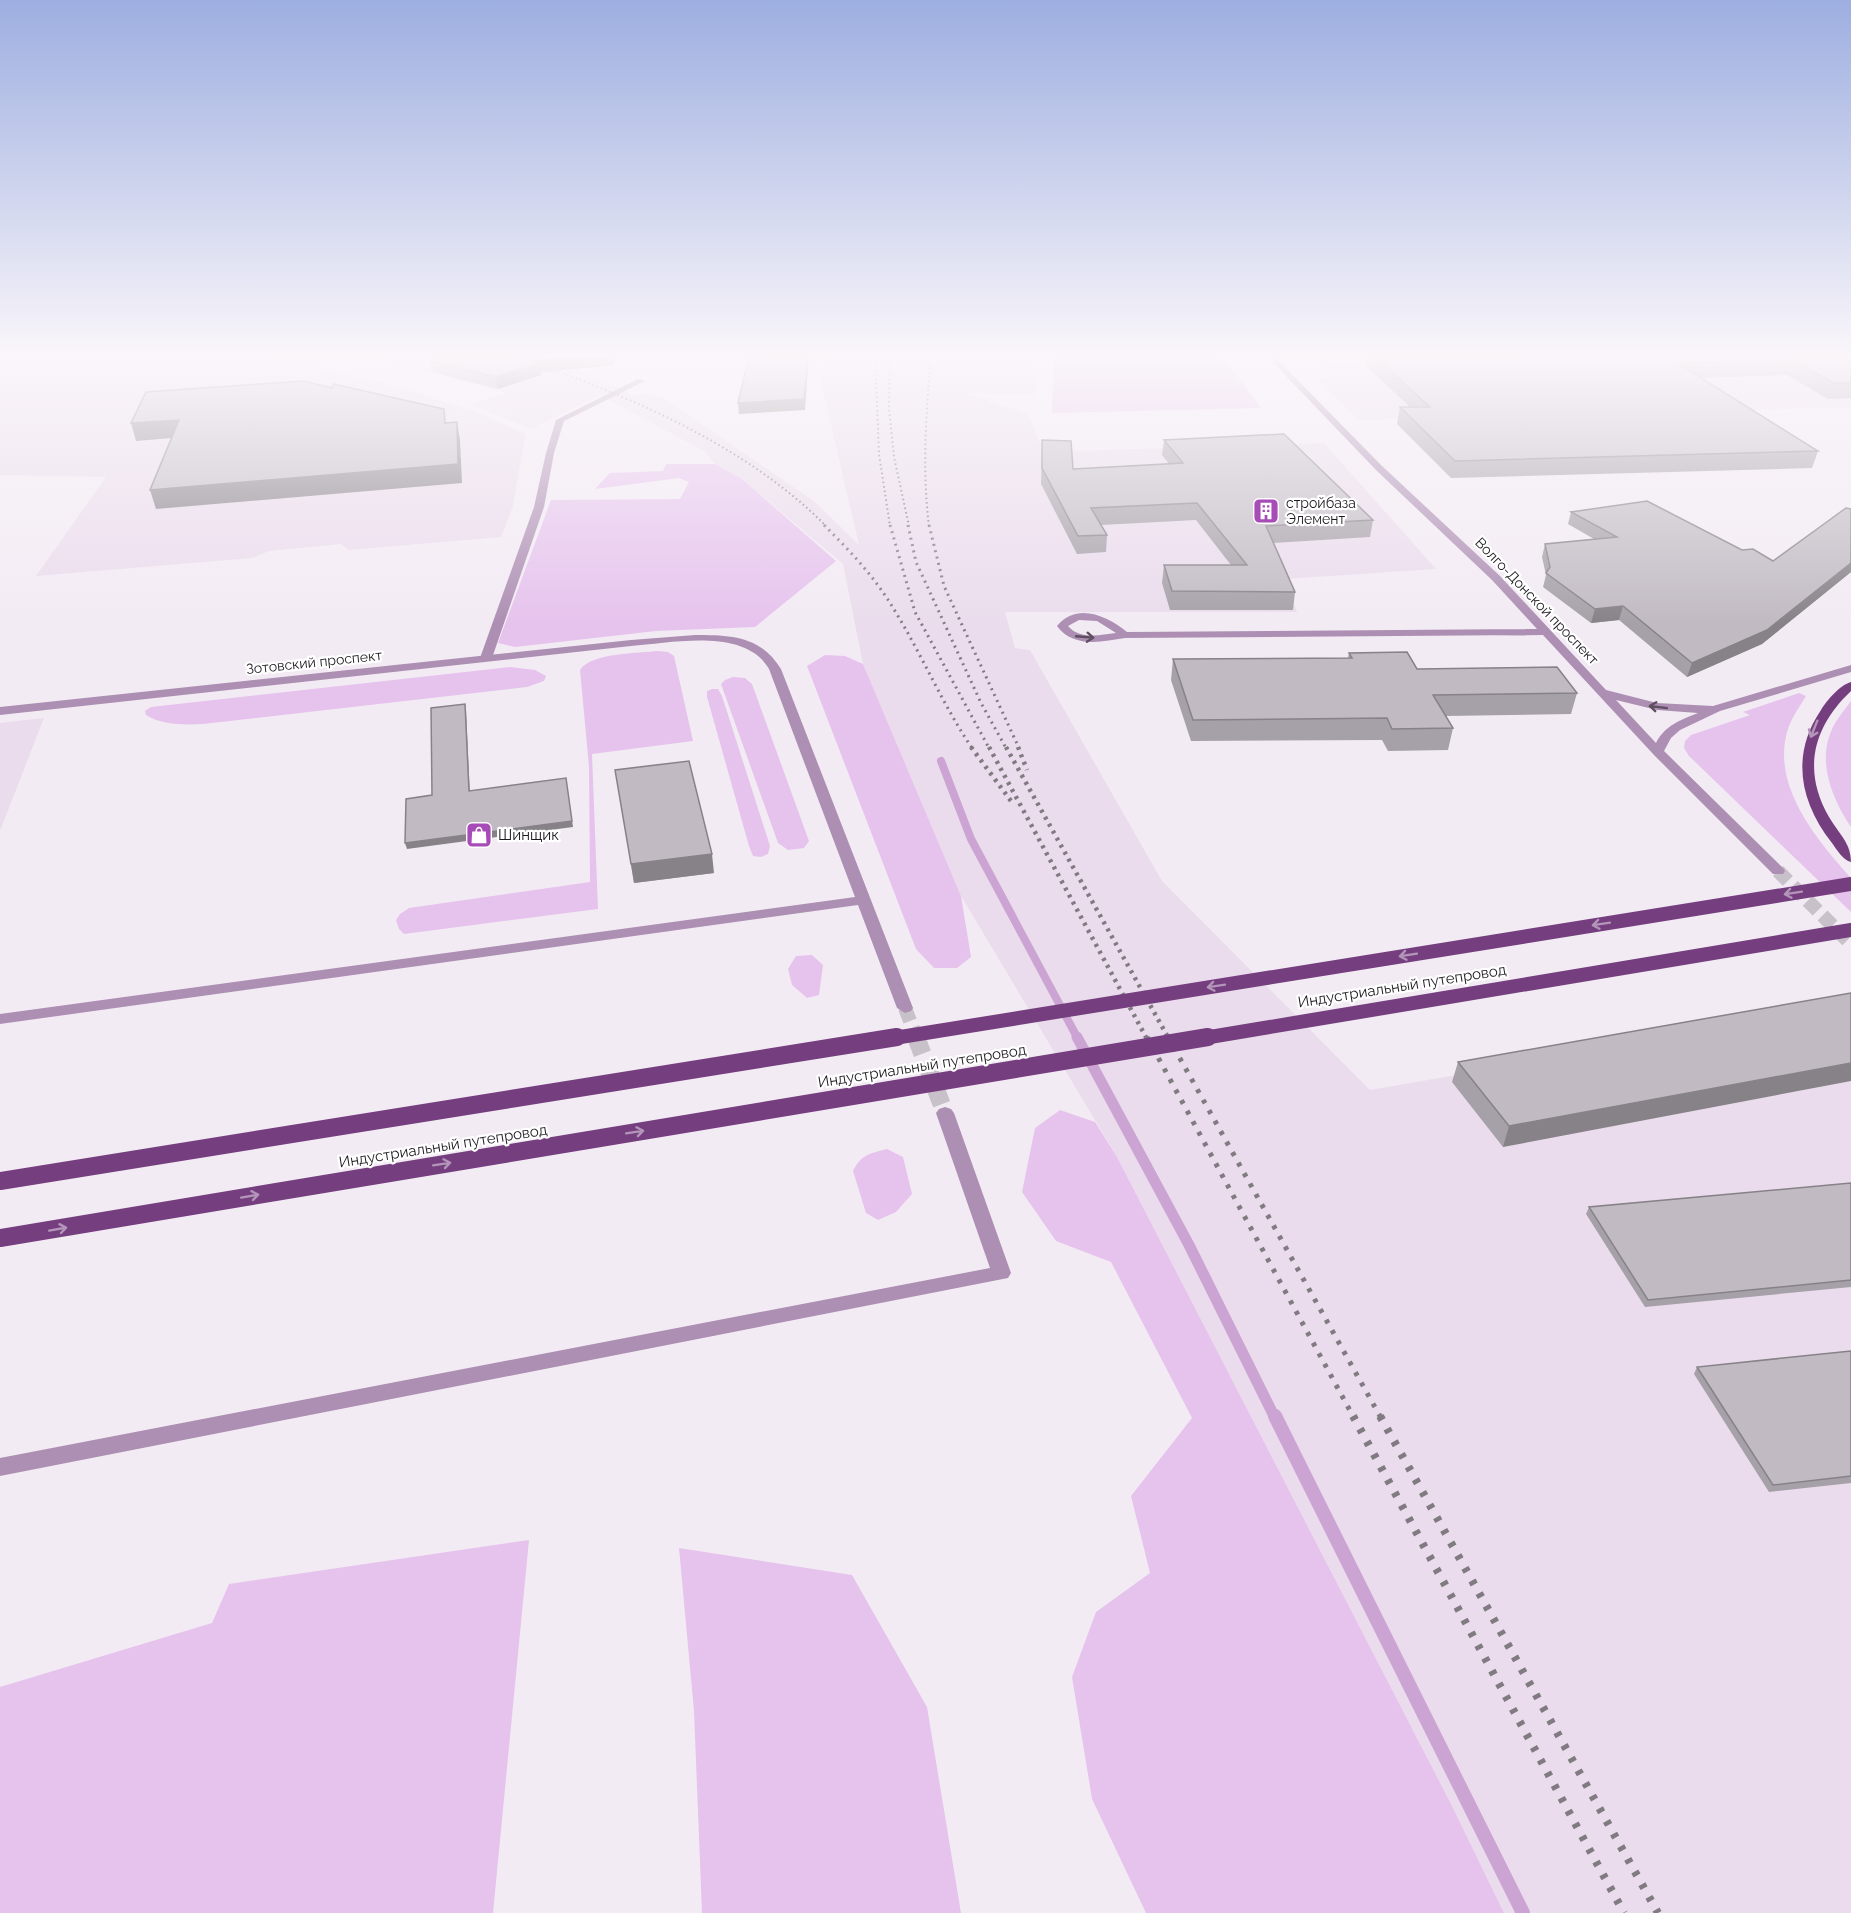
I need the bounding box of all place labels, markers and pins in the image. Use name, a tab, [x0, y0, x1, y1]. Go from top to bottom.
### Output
place label: стройбаза Элемент	[1286, 495, 1356, 527]
building icon: стройбаза Элемент	[1251, 496, 1281, 526]
shop icon: Шинщик	[464, 820, 494, 850]
place label: Шинщик	[498, 826, 559, 844]

